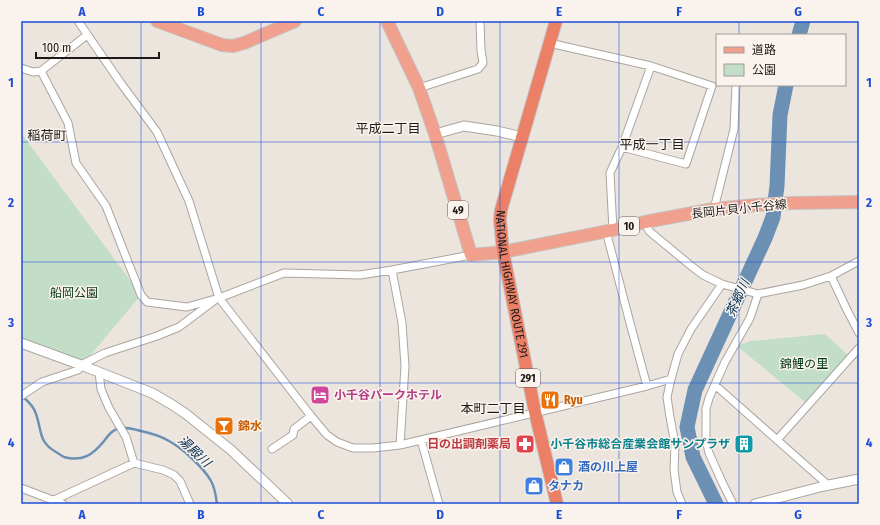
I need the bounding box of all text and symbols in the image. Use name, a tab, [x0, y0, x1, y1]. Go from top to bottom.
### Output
text: A	[77, 4, 86, 19]
text: B	[197, 4, 205, 19]
text: C	[318, 4, 325, 19]
text: D	[436, 4, 444, 19]
text: E	[556, 4, 562, 19]
text: F	[676, 4, 682, 19]
text: G	[794, 4, 802, 19]
scale bar	[36, 34, 159, 60]
legend	[716, 34, 846, 86]
text: 100 m	[42, 41, 71, 55]
text: 道路	[752, 43, 776, 57]
text: 公園	[752, 63, 776, 77]
text: 1	[8, 75, 14, 90]
text: 1	[866, 75, 872, 90]
district label: 平成二丁目	[355, 121, 421, 136]
district label: 稲荷町	[27, 128, 67, 143]
district label: 平成一丁目	[619, 137, 685, 152]
text: 2	[7, 195, 14, 210]
text: 2	[865, 195, 872, 210]
street label: 長岡片貝小千谷線	[691, 197, 787, 221]
road number: 49	[448, 201, 468, 219]
street label: NATIONAL HIGHWAY ROUTE 291	[493, 210, 531, 359]
road number: 10	[619, 217, 639, 235]
water label: 茶郷川	[723, 276, 753, 319]
park label: 船岡公園	[50, 286, 98, 300]
text: 3	[7, 315, 14, 330]
text: 3	[865, 315, 872, 330]
park label: 錦鯉の里	[780, 357, 828, 371]
road number: 291	[516, 369, 540, 387]
hotel icon: 小千谷パークホテル	[309, 384, 331, 406]
place label: 小千谷パークホテル	[334, 388, 442, 402]
restaurant icon: Ryu	[539, 389, 561, 411]
place label: Ryu	[564, 393, 583, 407]
district label: 本町二丁目	[460, 401, 526, 416]
bar icon: 錦水	[213, 415, 235, 437]
place label: 錦水	[237, 419, 262, 433]
water label: 湯殿川	[175, 433, 215, 472]
pharmacy icon: 日の出調剤薬局	[514, 433, 536, 455]
building icon: 小千谷市総合産業会館サンプラザ	[733, 433, 755, 455]
text: 4	[8, 435, 15, 450]
text: 4	[866, 435, 873, 450]
place label: 日の出調剤薬局	[427, 437, 511, 451]
place label: 小千谷市総合産業会館サンプラザ	[550, 437, 730, 451]
shop icon: 酒の川上屋	[553, 456, 575, 478]
place label: 酒の川上屋	[578, 460, 638, 474]
shop icon: タナカ	[523, 475, 545, 497]
place label: タナカ	[548, 479, 584, 493]
text: A	[77, 507, 86, 522]
text: B	[197, 507, 205, 522]
text: C	[318, 507, 325, 522]
text: D	[436, 507, 444, 522]
text: E	[556, 507, 562, 522]
text: F	[676, 507, 682, 522]
text: G	[794, 507, 802, 522]

